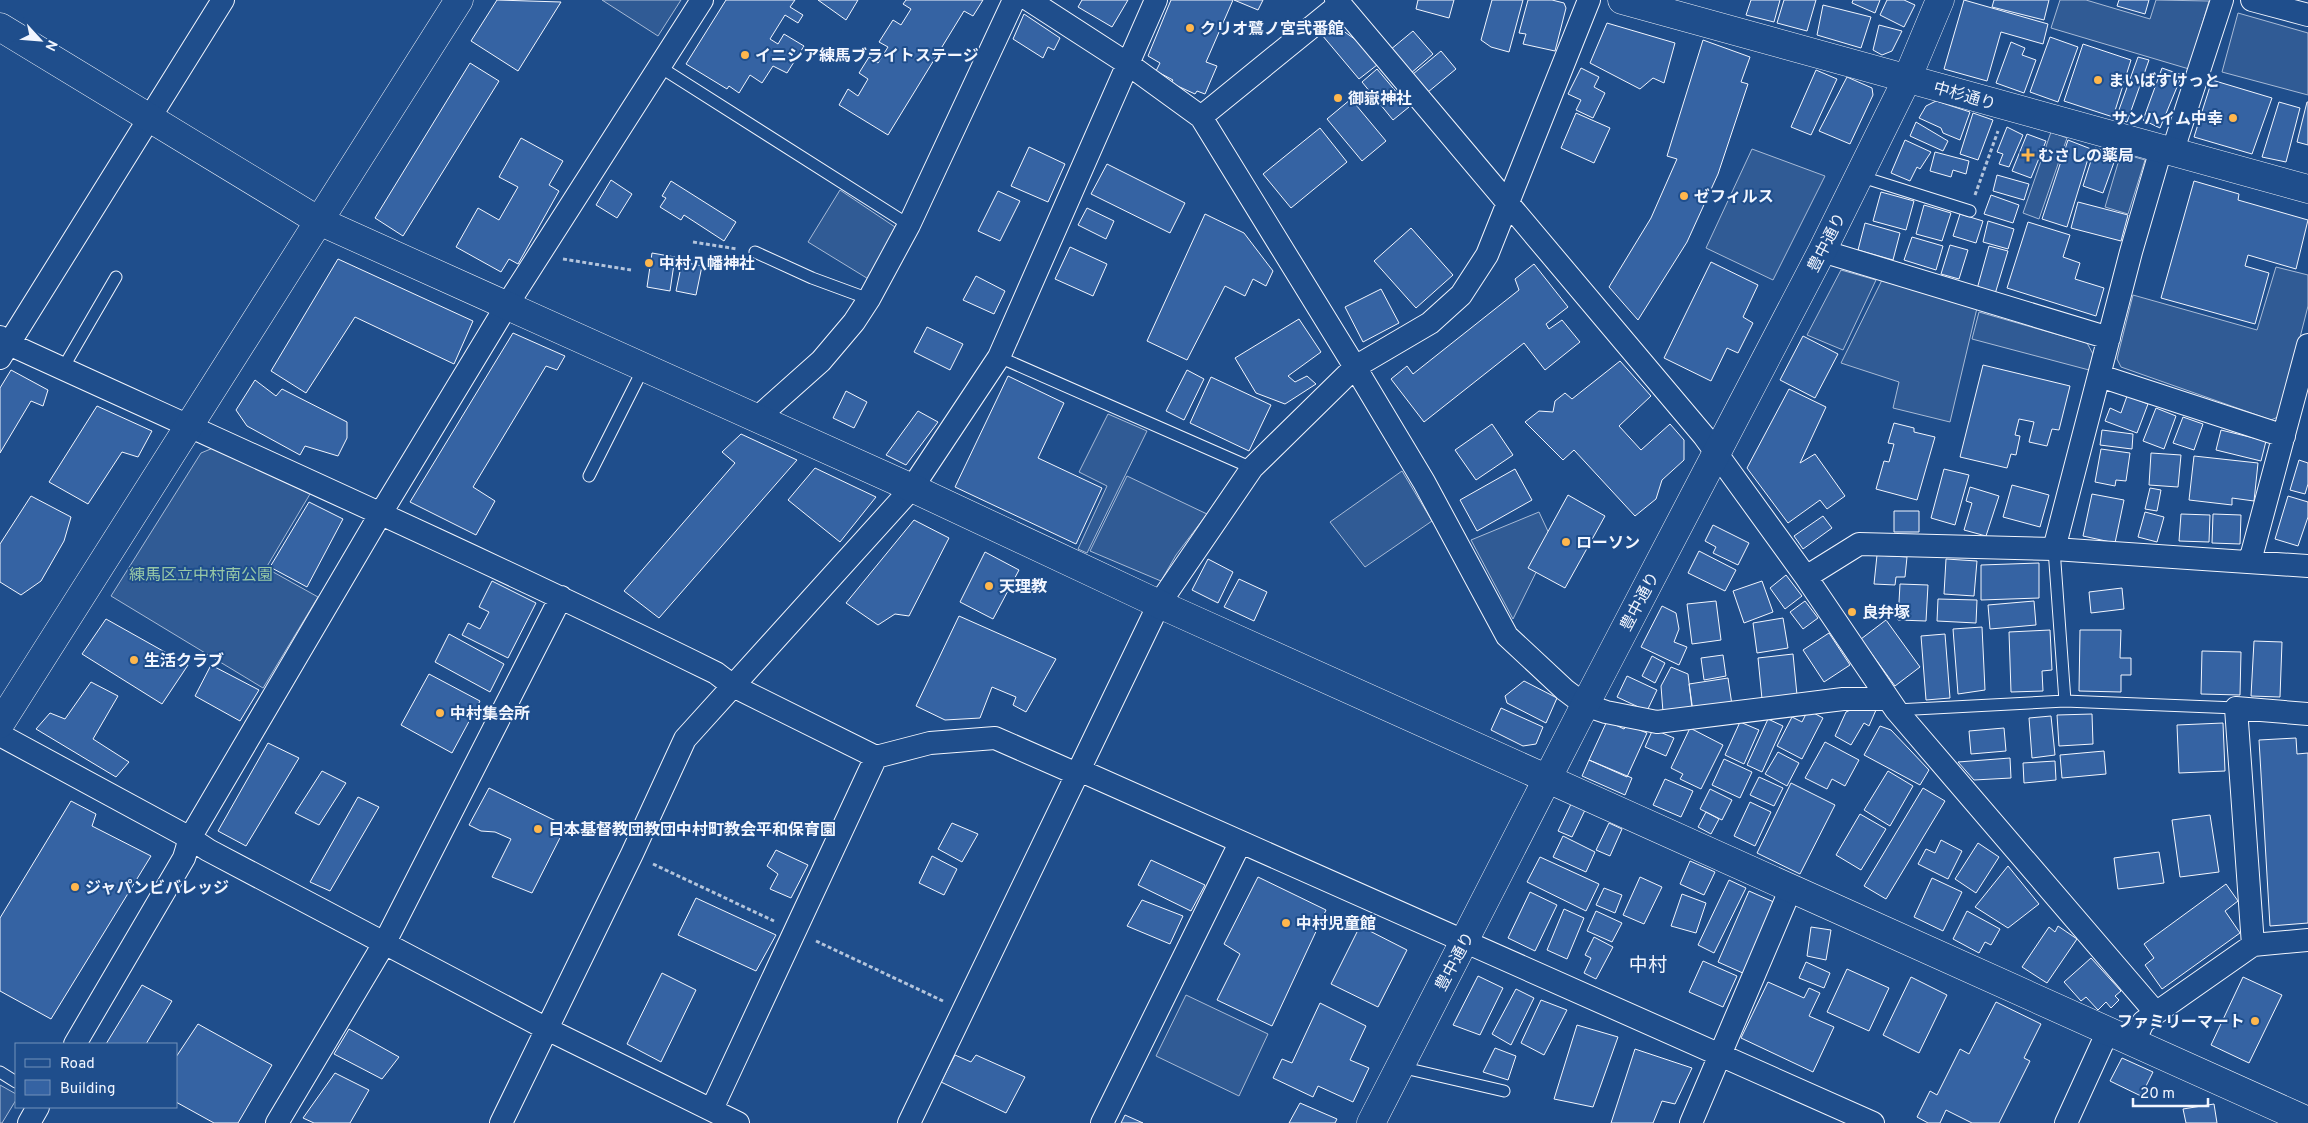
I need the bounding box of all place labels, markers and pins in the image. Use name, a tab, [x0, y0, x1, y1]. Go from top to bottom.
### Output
place label: クリオ鷺ノ宮弐番館	[1200, 20, 1344, 40]
marker: クリオ鷺ノ宮弐番館	[1184, 22, 1196, 34]
place label: イニシア練馬ブライトステージ	[755, 47, 979, 67]
marker: イニシア練馬ブライトステージ	[739, 49, 751, 61]
place label: まいばすけっと	[2108, 72, 2220, 92]
marker: まいばすけっと	[2092, 74, 2104, 86]
place label: 御嶽神社	[1348, 89, 1412, 110]
marker: 御嶽神社	[1332, 92, 1344, 104]
place label: サンハイム中幸	[2112, 110, 2223, 130]
marker: サンハイム中幸	[2227, 112, 2239, 124]
place label: むさしの薬局	[2038, 147, 2134, 167]
marker: むさしの薬局	[2022, 149, 2034, 161]
place label: ゼフィルス	[1694, 188, 1774, 208]
marker: ゼフィルス	[1678, 190, 1690, 202]
place label: 中村八幡神社	[659, 254, 755, 275]
marker: 中村八幡神社	[643, 257, 655, 269]
place label: ローソン	[1576, 534, 1640, 554]
marker: ローソン	[1560, 536, 1572, 548]
place label: 天理教	[999, 578, 1047, 598]
marker: 天理教	[983, 580, 995, 592]
place label: 良弁塚	[1862, 604, 1910, 624]
marker: 良弁塚	[1846, 606, 1858, 618]
place label: 生活クラブ	[144, 652, 224, 672]
marker: 生活クラブ	[128, 654, 140, 666]
place label: 中村集会所	[450, 704, 530, 725]
marker: 中村集会所	[434, 707, 446, 719]
place label: 日本基督教団教団中村町教会平和保育園	[548, 820, 836, 841]
marker: 日本基督教団教団中村町教会平和保育園	[532, 823, 544, 835]
place label: ジャパンビバレッジ	[85, 879, 229, 899]
marker: ジャパンビバレッジ	[69, 881, 81, 893]
place label: 中村児童館	[1296, 914, 1376, 935]
marker: 中村児童館	[1280, 917, 1292, 929]
place label: ファミリーマート	[2117, 1013, 2245, 1033]
marker: ファミリーマート	[2249, 1015, 2261, 1027]

